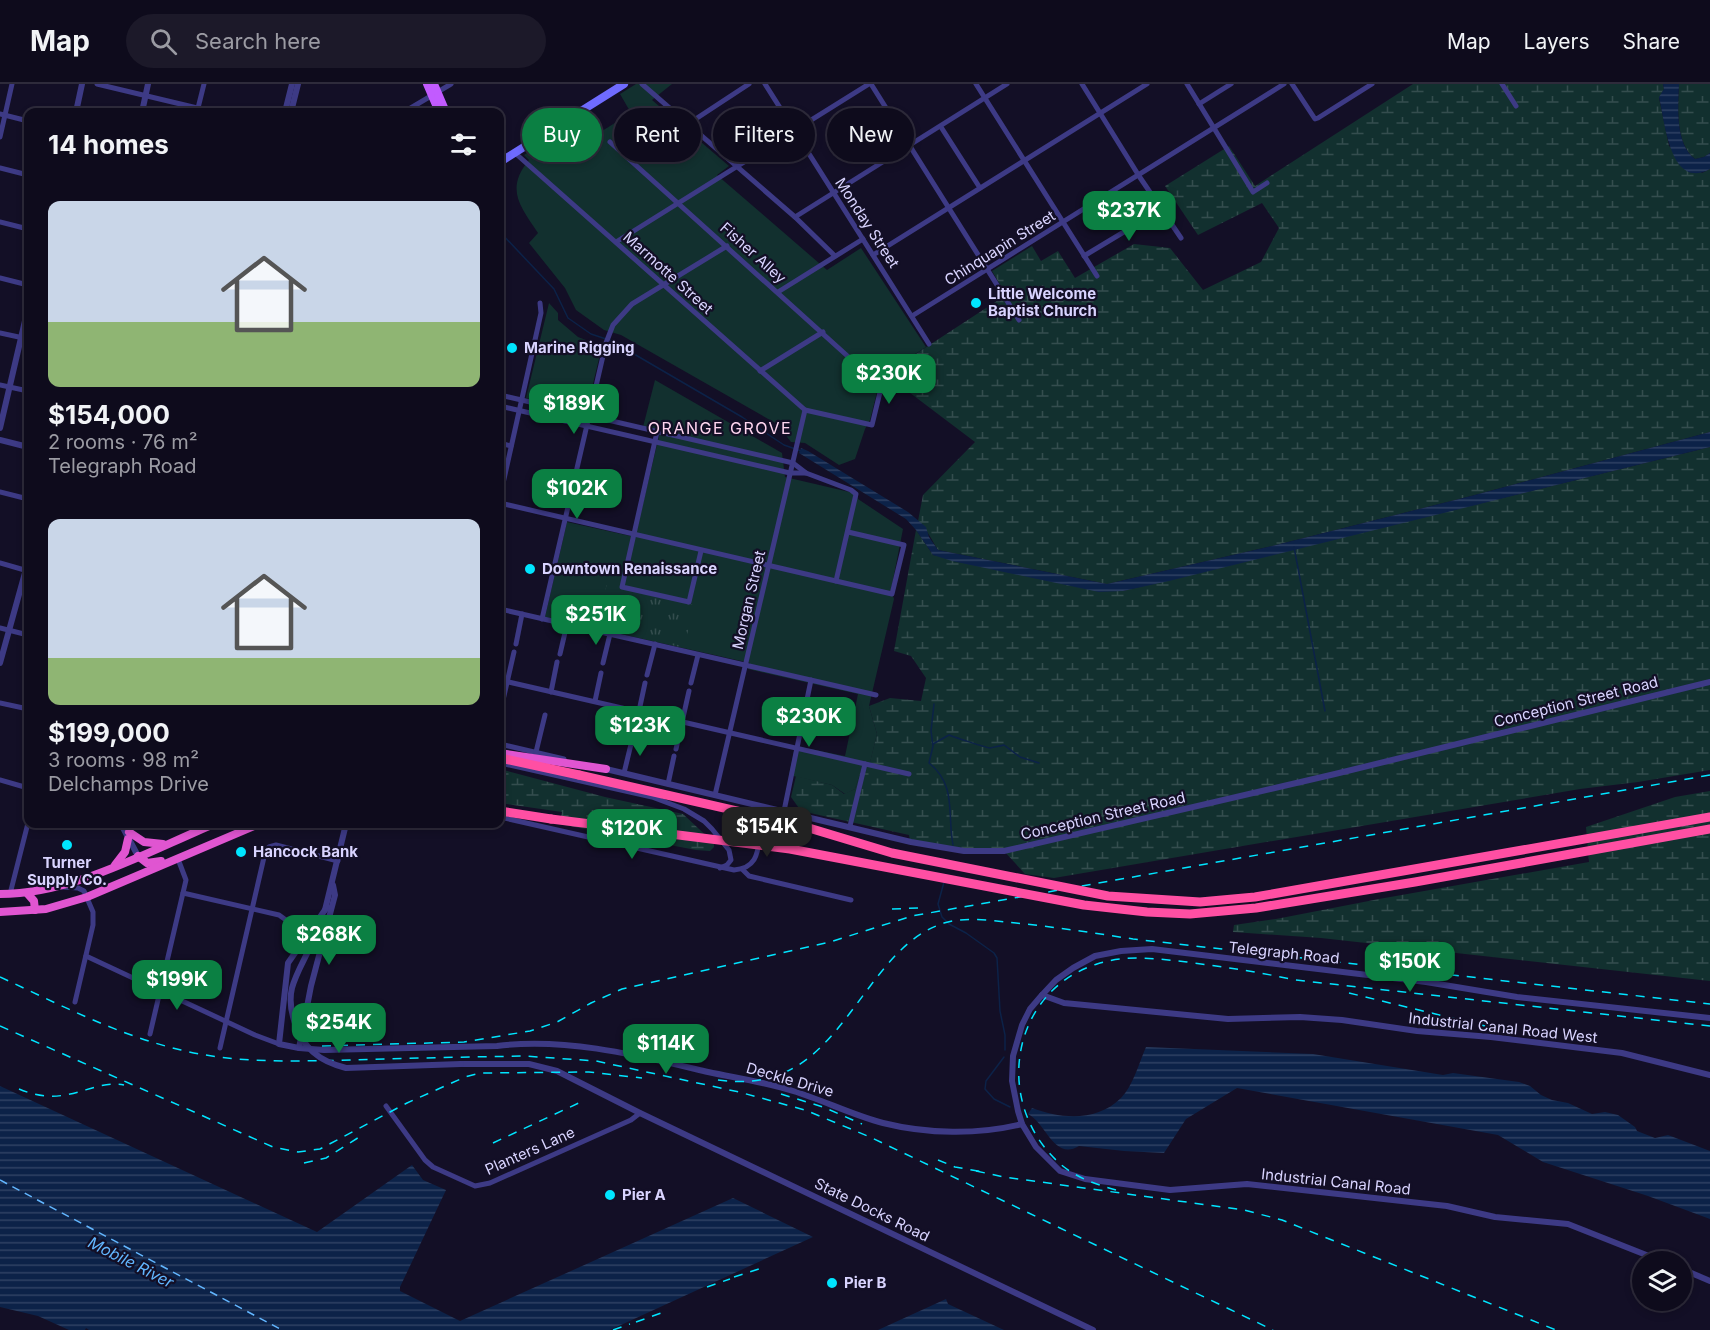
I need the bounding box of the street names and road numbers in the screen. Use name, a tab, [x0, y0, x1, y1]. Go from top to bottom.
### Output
street label: Monday Street	[831, 174, 904, 271]
street label: Chinquapin Street	[941, 206, 1059, 289]
street label: Fisher Alley	[716, 218, 791, 288]
street label: Marmotte Street	[619, 227, 717, 318]
street label: Morgan Street	[728, 548, 769, 651]
street label: Conception Street Road	[1492, 672, 1660, 731]
street label: Conception Street Road	[1019, 787, 1187, 844]
street label: Telegraph Road	[1228, 937, 1340, 968]
street label: Industrial Canal Road West	[1408, 1008, 1599, 1047]
street label: Deckle Drive	[744, 1058, 836, 1101]
street label: Planters Lane	[482, 1122, 578, 1179]
street label: Industrial Canal Road	[1260, 1164, 1412, 1199]
street label: State Docks Road	[812, 1173, 933, 1246]

